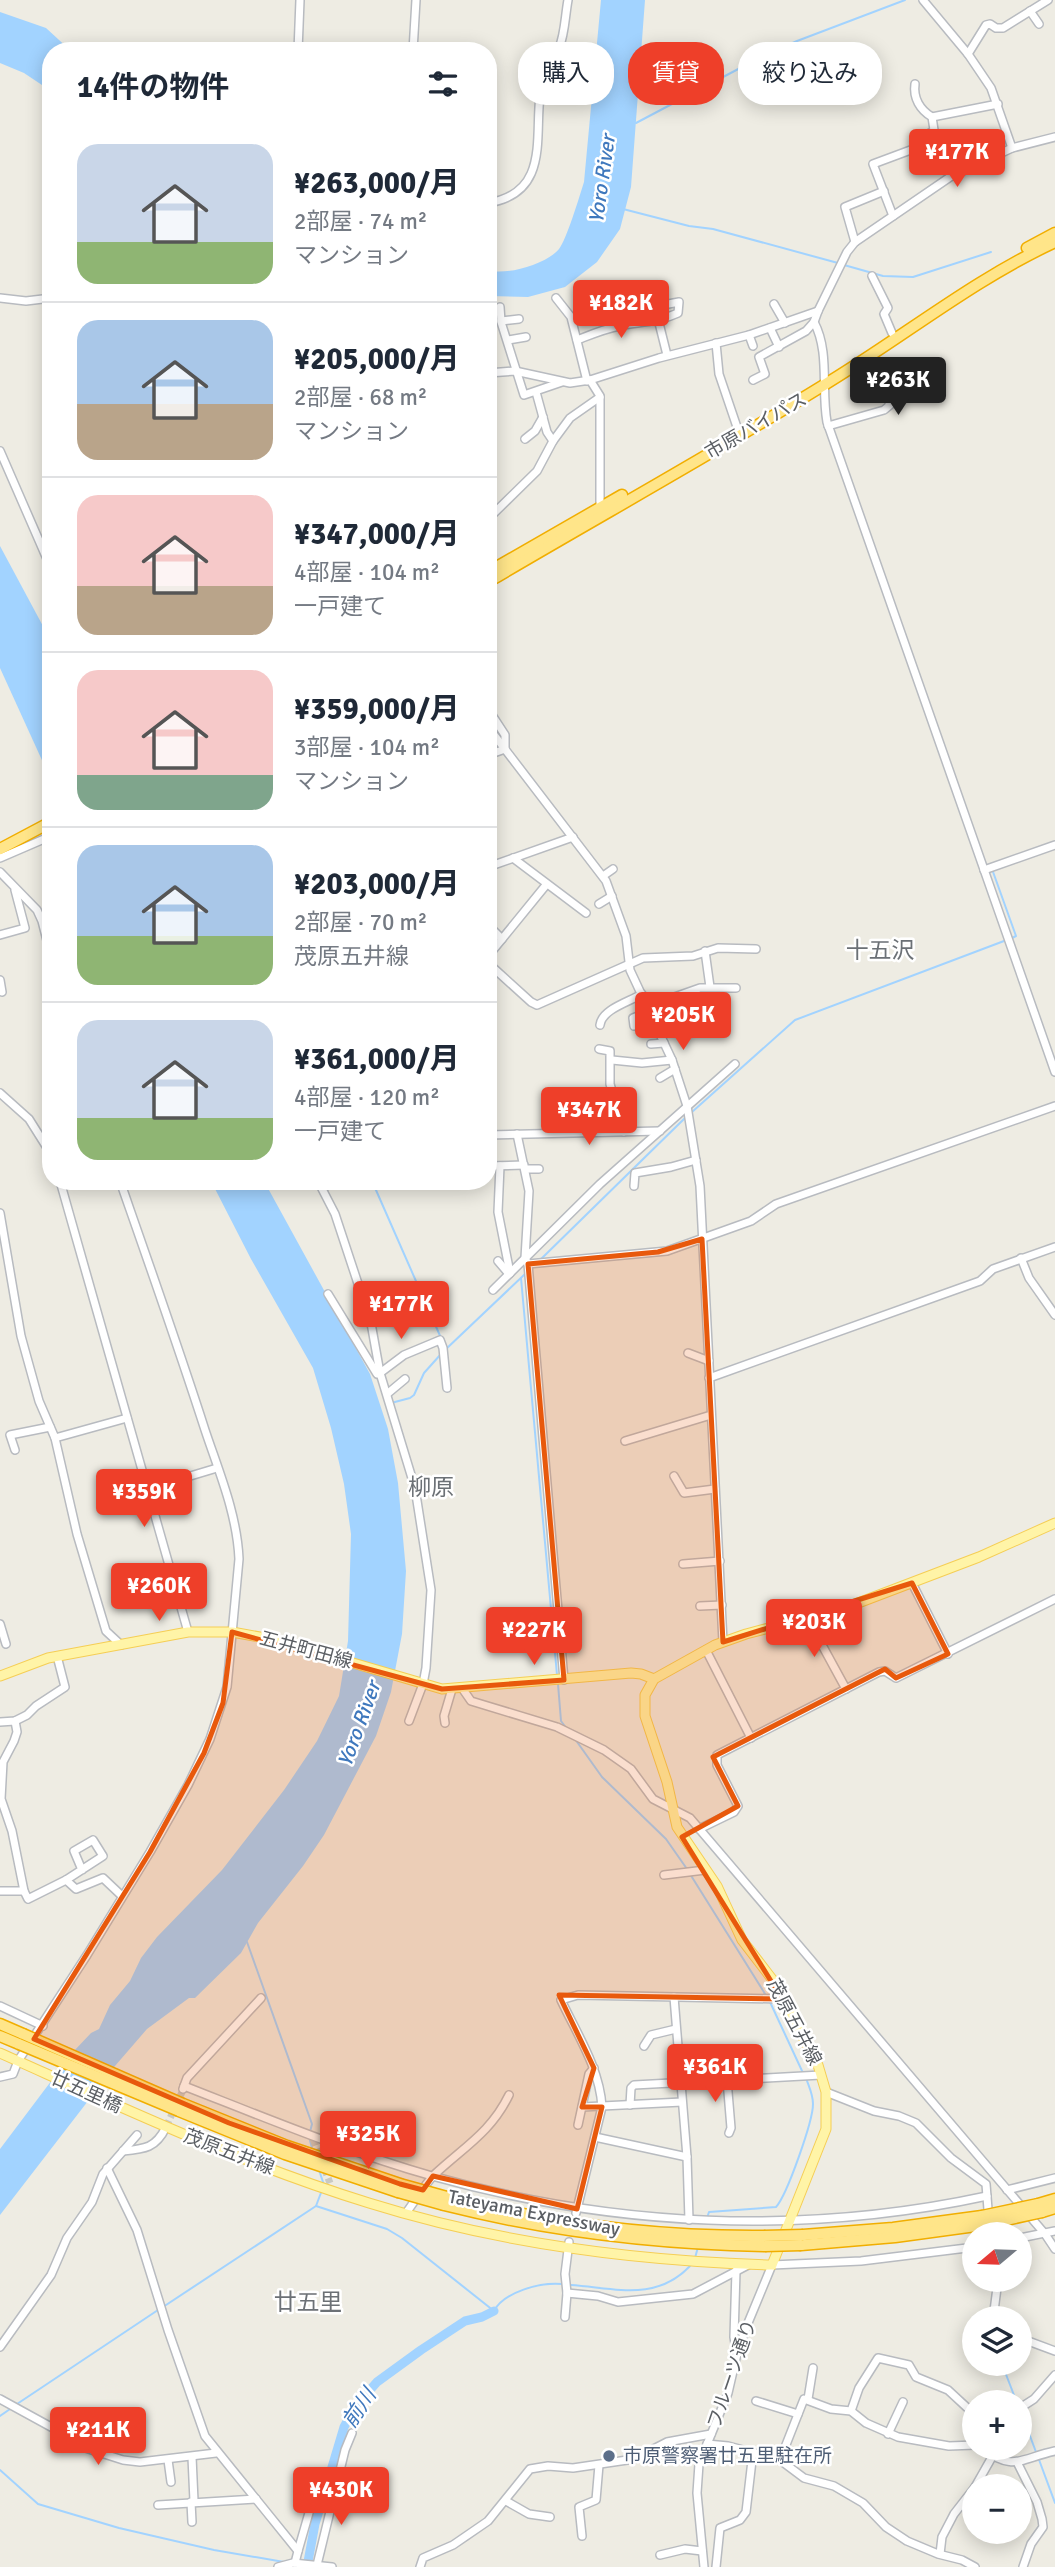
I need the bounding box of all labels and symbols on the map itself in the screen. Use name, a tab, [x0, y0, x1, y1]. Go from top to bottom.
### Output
water label: Yoro River	[583, 130, 622, 225]
pin: ¥177K	[908, 130, 1006, 189]
pin: ¥182K	[572, 280, 670, 340]
pin: ¥263K	[849, 358, 947, 417]
street label: 市原バイパス	[701, 387, 811, 465]
district label: 十五沢	[846, 936, 915, 965]
pin: ¥205K	[634, 992, 732, 1052]
pin: ¥347K	[540, 1088, 638, 1147]
pin: ¥177K	[352, 1282, 450, 1341]
pin: ¥359K	[95, 1470, 193, 1529]
district label: 柳原	[408, 1473, 454, 1502]
pin: ¥260K	[110, 1564, 208, 1623]
pin: ¥203K	[765, 1600, 863, 1659]
pin: ¥227K	[485, 1608, 583, 1667]
street label: 五井町田線	[257, 1626, 355, 1674]
water label: Yoro River	[332, 1675, 388, 1770]
street label: 茂原五井線	[761, 1974, 827, 2070]
pin: ¥361K	[666, 2044, 764, 2104]
street label: 廿五里橋	[46, 2066, 126, 2118]
pin: ¥325K	[319, 2112, 417, 2171]
street label: 茂原五井線	[180, 2124, 278, 2180]
street label: Tateyama Expressway	[446, 2185, 622, 2241]
north arrow	[962, 2222, 1032, 2292]
district label: 廿五里	[274, 2288, 343, 2317]
street label: フルーツ通り	[702, 2316, 762, 2432]
water label: 前川	[336, 2382, 383, 2433]
pin: ¥211K	[49, 2408, 147, 2467]
place label: 市原警察署廿五里駐在所	[623, 2444, 832, 2468]
marker: 市原警察署廿五里駐在所	[601, 2448, 617, 2464]
pin: ¥430K	[292, 2468, 390, 2527]

